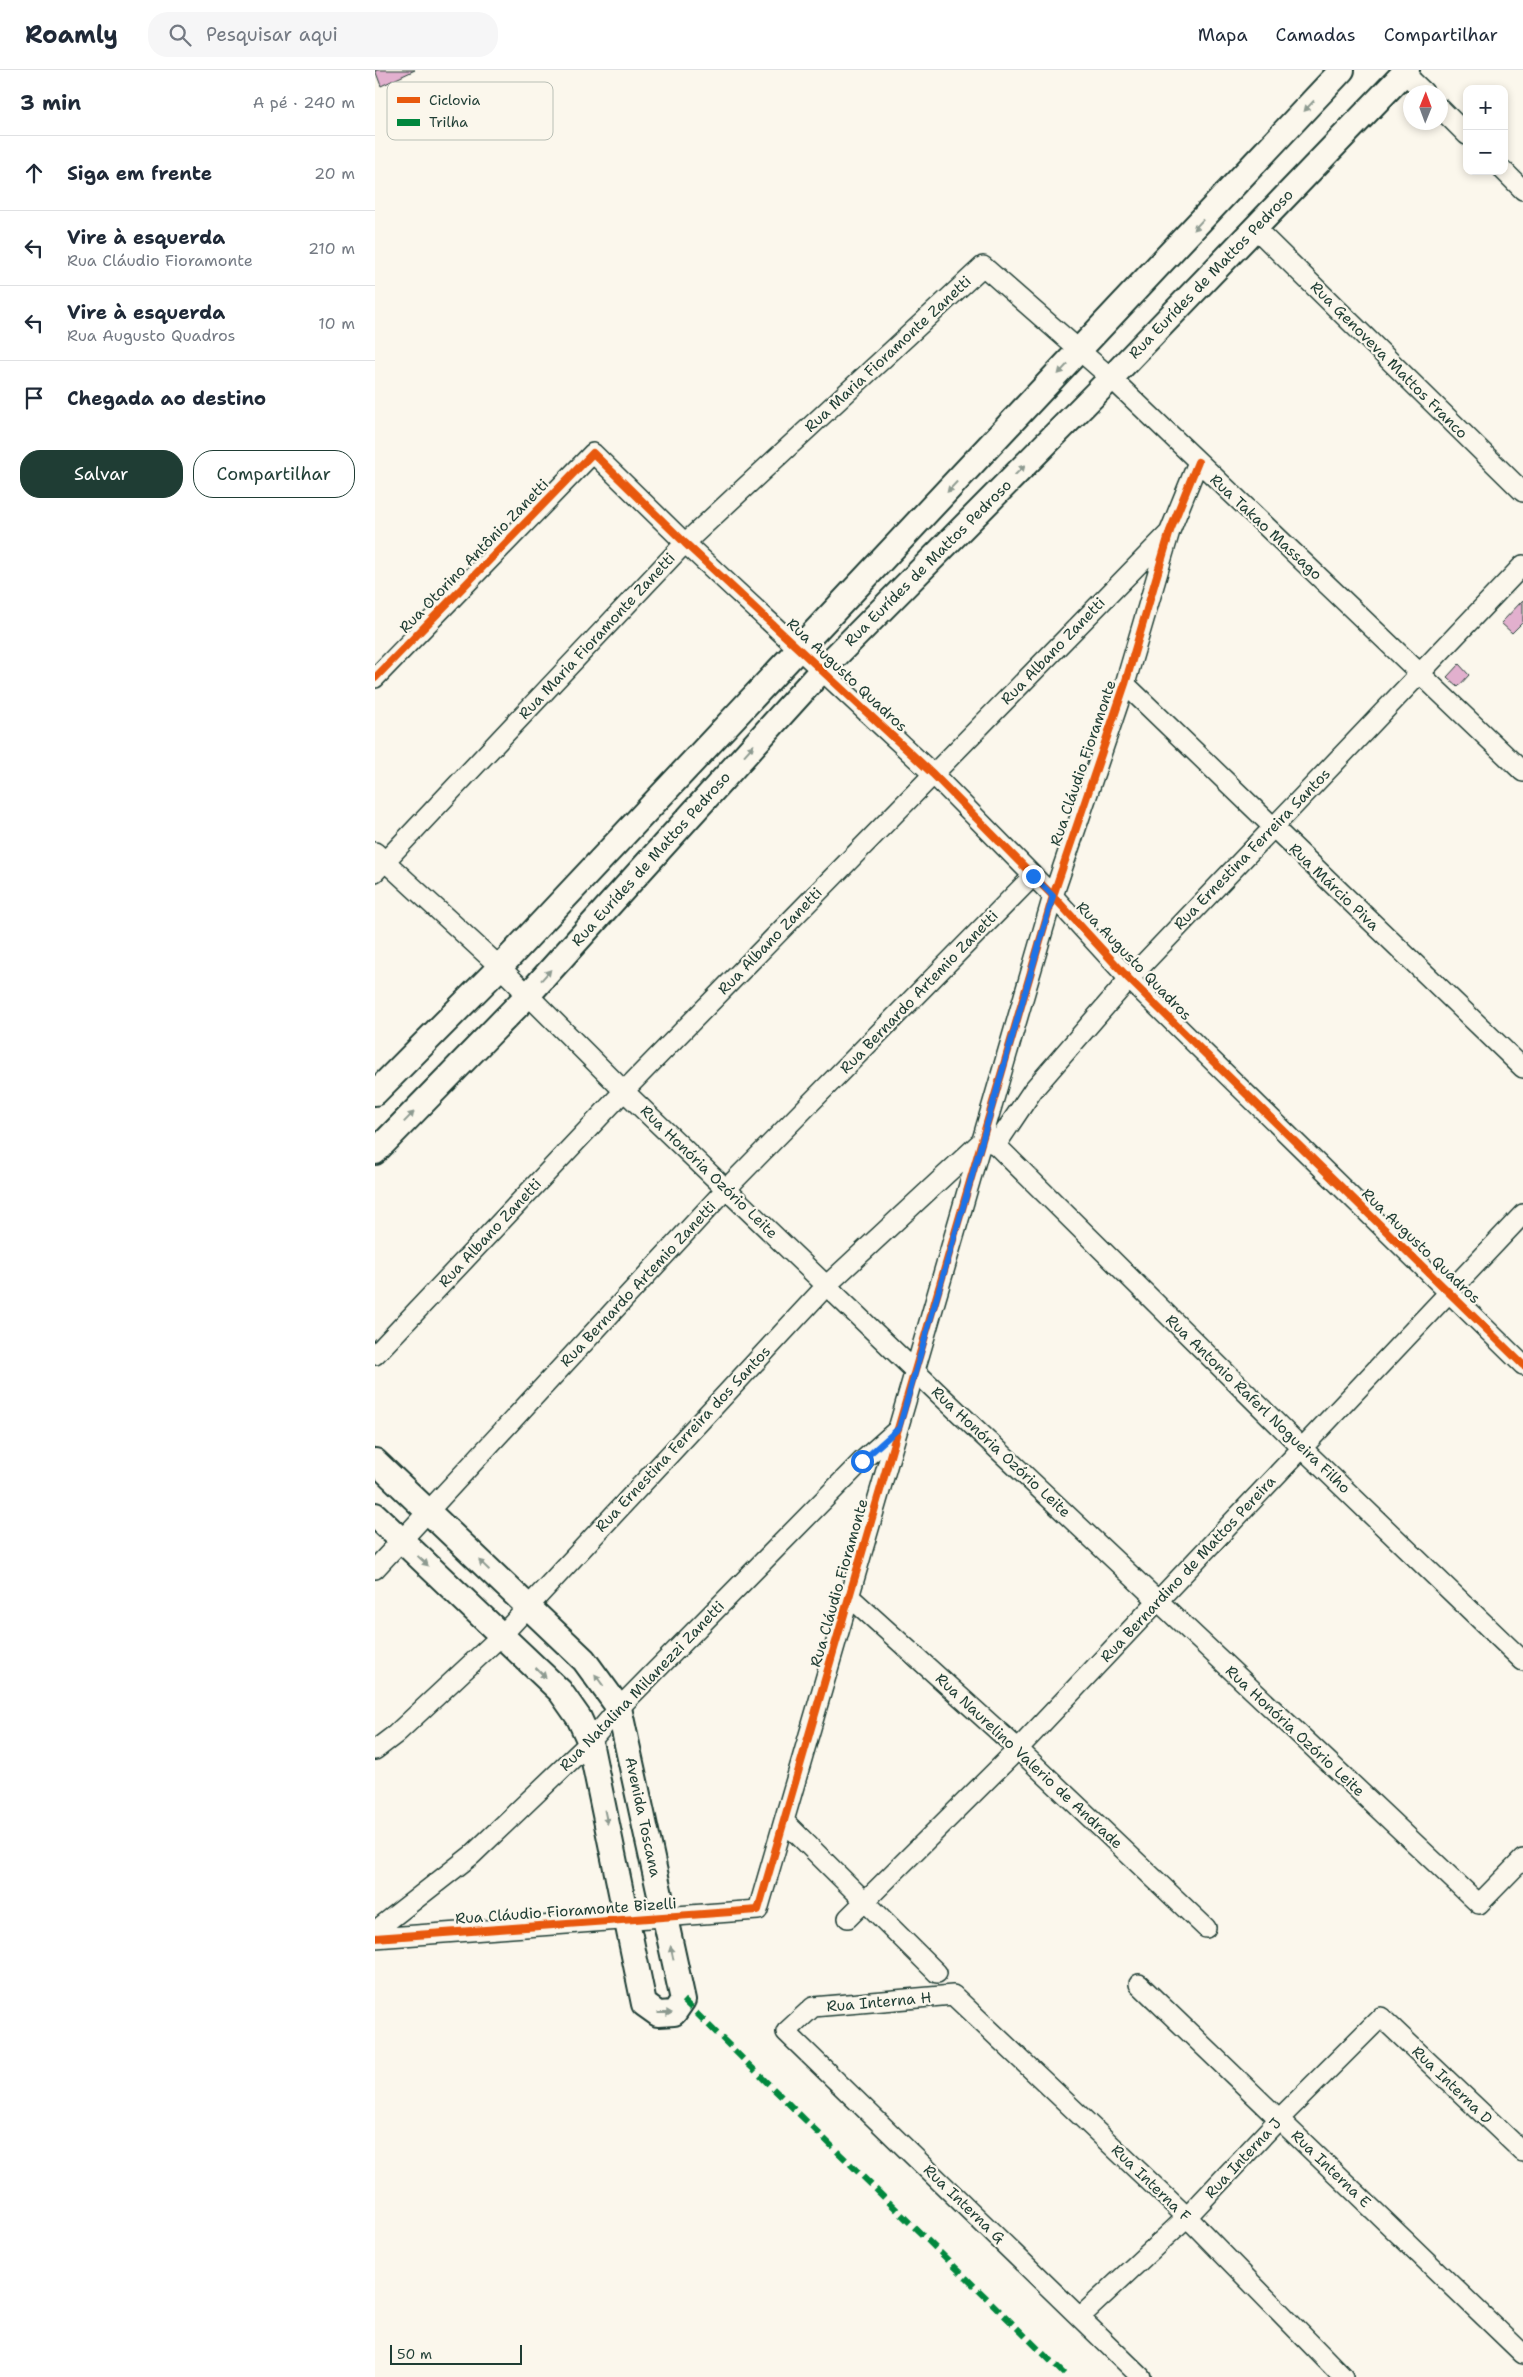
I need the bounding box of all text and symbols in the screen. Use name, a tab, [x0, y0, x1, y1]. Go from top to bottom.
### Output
search box	[148, 12, 498, 57]
text: Roamly	[25, 19, 118, 51]
icon: search	[166, 21, 194, 49]
text: Pesquisar aqui	[206, 22, 338, 47]
text: Mapa	[1198, 23, 1248, 47]
text: Camadas	[1276, 23, 1356, 47]
text: Compartilhar	[1384, 23, 1498, 47]
legend	[387, 82, 553, 140]
north arrow	[1403, 85, 1448, 130]
map controls	[1463, 85, 1508, 175]
button: +	[1463, 85, 1508, 130]
text: 3 min	[20, 89, 81, 117]
text: Ciclovia	[429, 91, 481, 109]
text: A pé · 240 m	[253, 92, 355, 113]
one-way arrow	[1303, 99, 1315, 111]
text: Trilha	[429, 113, 468, 131]
button: −	[1463, 130, 1508, 175]
icon: ahead	[20, 159, 48, 187]
text: Siga em frente	[67, 161, 212, 186]
text: 20 m	[314, 163, 355, 184]
street label: Rua Eurídes de Mattos Pedroso	[1124, 185, 1298, 363]
one-way arrow	[1192, 218, 1204, 230]
text: Vire à esquerda	[67, 225, 225, 250]
icon: left	[20, 234, 48, 262]
text: 210 m	[308, 238, 355, 259]
text: Rua Cláudio Fioramonte	[67, 250, 253, 271]
street label: Rua Maria Fioramonte Zanetti	[800, 271, 976, 437]
street label: Rua Genoveva Mattos Franco	[1306, 277, 1472, 443]
text: Vire à esquerda	[67, 300, 225, 325]
icon: left	[20, 309, 48, 337]
text: 10 m	[318, 313, 355, 334]
text: Rua Augusto Quadros	[67, 325, 236, 346]
one-way arrow	[1057, 363, 1069, 375]
icon: arrive	[20, 384, 48, 412]
text: Chegada ao destino	[67, 386, 266, 411]
button: Salvar	[20, 450, 183, 498]
button: Compartilhar	[193, 450, 355, 498]
one-way arrow	[1014, 464, 1026, 476]
street label: Rua Takao Massago	[1206, 470, 1326, 584]
street label: Rua Otorino Antônio Zanetti	[395, 475, 553, 637]
street label: Rua Eurídes de Mattos Pedroso	[840, 475, 1016, 651]
one-way arrow	[946, 481, 958, 493]
street label: Rua Maria Fioramonte Zanetti	[514, 548, 680, 724]
street label: Rua Albano Zanetti	[996, 593, 1110, 709]
street label: Rua Augusto Quadros	[782, 614, 912, 736]
street label: Rua Cláudio Fioramonte	[1045, 677, 1121, 849]
one-way arrow	[743, 744, 754, 757]
street label: Rua Ernestina Ferreira Santos	[1169, 764, 1335, 934]
street label: Rua Eurídes de Mattos Pedroso	[567, 767, 735, 951]
street label: Rua Márcio Piva	[1285, 839, 1384, 936]
route end	[1022, 865, 1045, 888]
street label: Rua Albano Zanetti	[713, 883, 827, 999]
street label: Rua Augusto Quadros	[1072, 897, 1196, 1025]
street label: Rua Bernardo Artemio Zanetti	[835, 906, 1003, 1078]
one-way arrow	[540, 970, 552, 982]
street label: Rua Honória Ozório Leite	[636, 1101, 782, 1243]
one-way arrow	[403, 1112, 415, 1124]
street label: Rua Albano Zanetti	[434, 1174, 546, 1292]
street label: Rua Augusto Quadros	[1357, 1184, 1485, 1308]
street label: Rua Bernardo Artemio Zanetti	[556, 1197, 720, 1371]
street label: Rua Antonio Raferl Nogueira Filho	[1161, 1310, 1355, 1498]
street label: Rua Ernestina Ferreira dos Santos	[591, 1341, 775, 1537]
street label: Rua Honória Ozório Leite	[927, 1382, 1075, 1522]
route start	[851, 1450, 874, 1473]
street label: Rua Bernardino de Mattos Pereira	[1096, 1471, 1280, 1667]
street label: Rua Cláudio Fioramonte	[805, 1497, 873, 1669]
one-way arrow	[417, 1555, 429, 1567]
one-way arrow	[479, 1559, 491, 1571]
street label: Rua Natalina Milanezzi Zanetti	[555, 1597, 729, 1775]
street label: Rua Honória Ozório Leite	[1221, 1661, 1369, 1801]
one-way arrow	[535, 1667, 547, 1679]
street label: Rua Naurelino Valerio de Andrade	[931, 1669, 1127, 1853]
one-way arrow	[594, 1674, 605, 1687]
street label: Avenida Toscana	[620, 1755, 666, 1880]
one-way arrow	[602, 1810, 610, 1826]
street label: Rua Cláudio Fioramonte Bizelli	[455, 1893, 677, 1929]
one-way arrow	[668, 1944, 676, 1960]
street label: Rua Interna H	[826, 1987, 932, 2017]
one-way arrow	[658, 2009, 674, 2017]
street label: Rua Interna D	[1408, 2042, 1497, 2128]
street label: Rua Interna J	[1200, 2113, 1286, 2203]
street label: Rua Interna E	[1287, 2126, 1375, 2212]
street label: Rua Interna F	[1107, 2140, 1195, 2226]
street label: Rua Interna G	[919, 2160, 1009, 2248]
scale bar	[390, 2342, 523, 2365]
text: 50 m	[397, 2345, 432, 2363]

